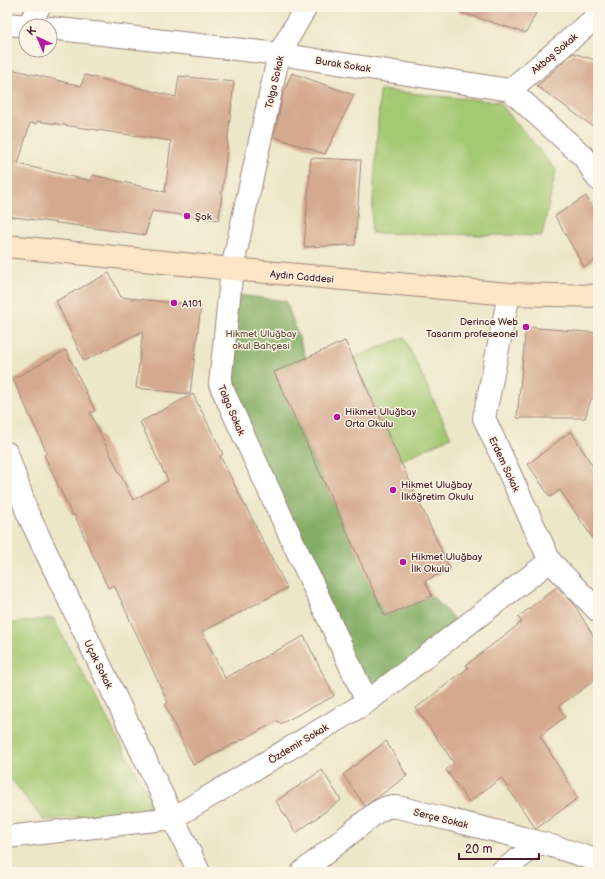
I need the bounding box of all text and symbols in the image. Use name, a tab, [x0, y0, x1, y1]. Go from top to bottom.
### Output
north arrow	[18, 18, 58, 58]
text: K	[24, 24, 39, 38]
street label: Akbaş Sokak	[529, 31, 580, 77]
street label: Tolga Sokak	[263, 55, 287, 110]
street label: Burak Sokak	[314, 55, 371, 75]
marker: Şok	[182, 211, 192, 221]
place label: Şok	[195, 211, 212, 223]
street label: Aydın Caddesi	[269, 268, 334, 286]
marker: A101	[169, 298, 179, 308]
place label: A101	[182, 298, 202, 310]
place label: Derince Web Tasarım profeseonel	[426, 316, 518, 340]
marker: Derince Web Tasarım profeseonel	[521, 322, 531, 332]
park label: Hikmet Uluğbay okul Bahçesi	[225, 328, 297, 352]
street label: Tolga Sokak	[215, 383, 247, 438]
place label: Hikmet Uluğbay Orta Okulu	[345, 406, 417, 430]
marker: Hikmet Uluğbay Orta Okulu	[332, 412, 342, 422]
street label: Erdem Sokak	[486, 435, 522, 494]
place label: Hikmet Uluğbay İlköğretim Okulu	[401, 479, 474, 503]
marker: Hikmet Uluğbay İlköğretim Okulu	[388, 485, 398, 495]
place label: Hikmet Uluğbay İlk Okulu	[411, 551, 483, 575]
marker: Hikmet Uluğbay İlk Okulu	[398, 557, 408, 567]
street label: Uçak Sokak	[81, 638, 115, 691]
street label: Özdemir Sokak	[266, 721, 331, 766]
street label: Serçe Sokak	[412, 806, 470, 832]
scale bar	[459, 835, 539, 861]
text: 20 m	[465, 842, 492, 857]

